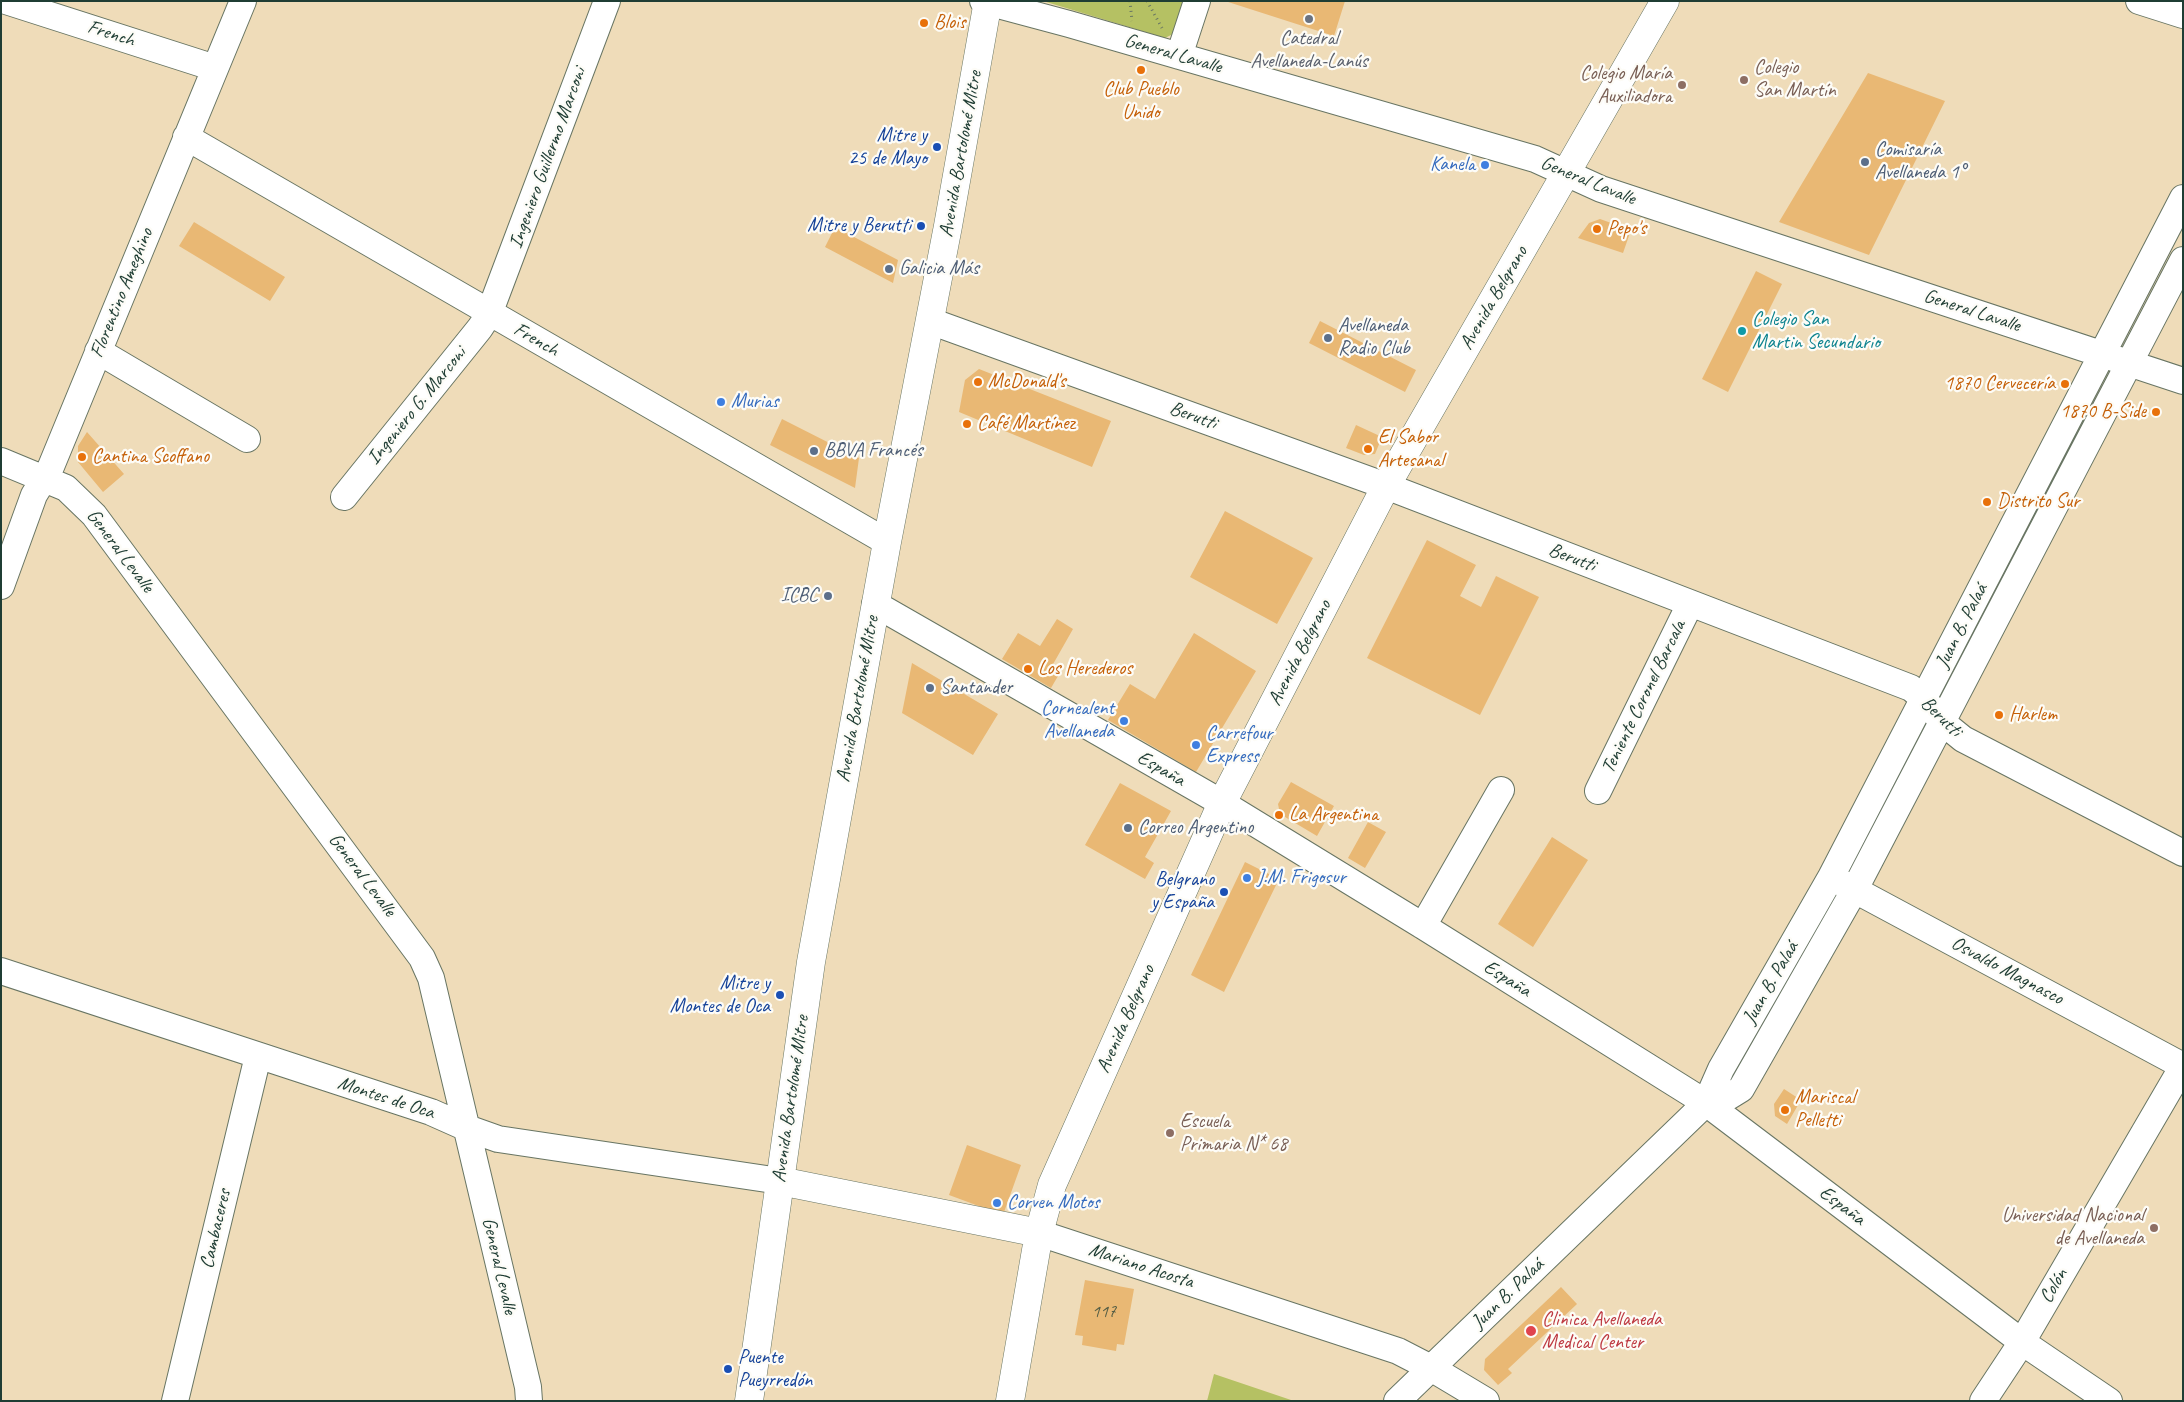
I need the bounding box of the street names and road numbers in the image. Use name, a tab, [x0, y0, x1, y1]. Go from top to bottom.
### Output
street label: French	[84, 15, 138, 53]
street label: General Lavalle	[1122, 29, 1224, 79]
street label: Ingeniero Guillermo Marconi	[504, 64, 592, 252]
street label: Avenida Bartolomé Mitre	[935, 69, 987, 239]
street label: General Lavalle	[1537, 151, 1639, 211]
street label: Florentino Ameghino	[85, 225, 159, 361]
street label: Avenida Belgrano	[1455, 242, 1533, 354]
street label: General Lavalle	[1921, 284, 2023, 338]
street label: French	[509, 318, 563, 362]
street label: Ingeniero G. Marconi	[362, 342, 472, 470]
street label: Berutti	[1166, 396, 1220, 436]
street label: General Levalle	[81, 505, 159, 597]
street label: Berutti	[1545, 538, 1599, 578]
street label: Juan B. Palaá	[1931, 580, 1993, 672]
street label: Avenida Belgrano	[1263, 596, 1337, 710]
street label: Avenida Bartolomé Mitre	[832, 614, 884, 784]
street label: Teniente Coronel Barcala	[1597, 616, 1691, 778]
street label: Berutti	[1915, 692, 1967, 742]
street label: España	[1133, 746, 1189, 792]
street label: General Levalle	[323, 829, 401, 921]
street label: Osvaldo Magnasco	[1947, 931, 2067, 1011]
street label: Juan B. Palaá	[1738, 937, 1804, 1029]
street label: España	[1479, 955, 1535, 1003]
street label: Avenida Belgrano	[1092, 961, 1160, 1077]
street label: Avenida Bartolomé Mitre	[767, 1014, 815, 1184]
street label: Montes de Oca	[335, 1071, 437, 1125]
street label: España	[1814, 1181, 1870, 1231]
street label: Cambaceres	[195, 1187, 237, 1271]
street label: General Levalle	[476, 1215, 522, 1317]
street label: Mariano Acosta	[1086, 1238, 1196, 1294]
street label: Juan B. Palaá	[1467, 1254, 1549, 1334]
street label: Colón	[2035, 1264, 2073, 1308]

